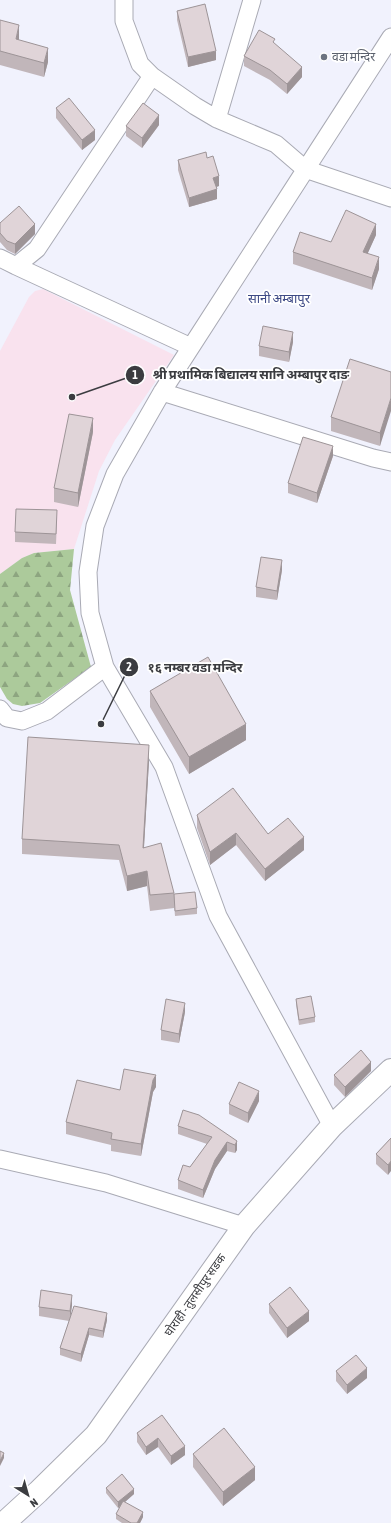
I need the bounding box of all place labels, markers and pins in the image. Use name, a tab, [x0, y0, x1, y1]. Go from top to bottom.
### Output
place label: वडा मन्दिर	[332, 49, 376, 64]
marker: वडा मन्दिर	[319, 52, 329, 62]
callout: श्री प्रथामिक बिद्यालय सानि अम्बापुर दाङ	[125, 362, 357, 387]
callout: १६ नम्बर वडा मन्दिर	[119, 654, 250, 679]

